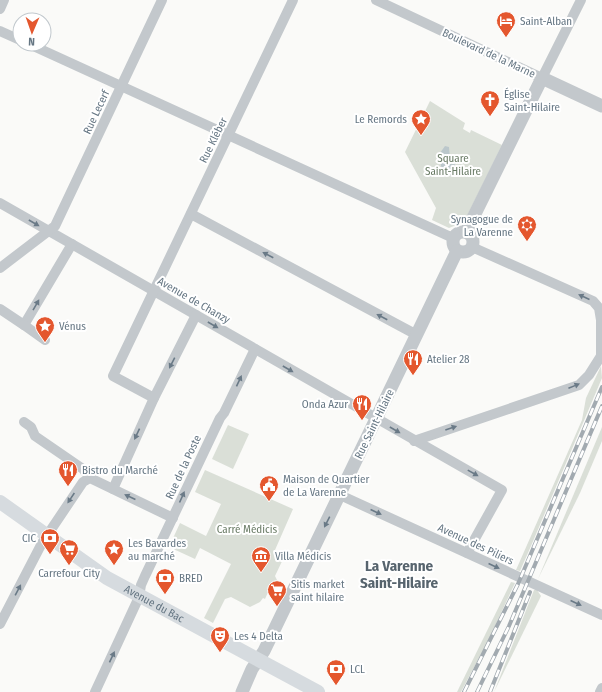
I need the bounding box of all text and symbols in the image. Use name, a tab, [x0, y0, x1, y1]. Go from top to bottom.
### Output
hotel icon: Saint-Alban	[495, 10, 517, 38]
north arrow	[12, 12, 52, 52]
place label: Saint-Alban	[520, 15, 572, 28]
street label: Boulevard de la Marne	[440, 26, 537, 81]
text: N	[28, 35, 35, 48]
place label: Église Saint-Hilaire	[504, 87, 560, 114]
street label: Rue Lecerf	[81, 88, 113, 136]
church icon: Église Saint-Hilaire	[479, 89, 501, 117]
place icon: Le Remords	[410, 108, 432, 136]
place label: Le Remords	[355, 113, 407, 126]
street label: Rue Kléber	[197, 115, 230, 165]
park label: Square Saint-Hilaire	[425, 152, 481, 178]
place label: Synagogue de La Varenne	[451, 213, 513, 239]
synagogue icon: Synagogue de La Varenne	[516, 214, 538, 242]
one-way arrow	[28, 219, 40, 226]
one-way arrow	[262, 252, 274, 259]
street label: Avenue de Chanzy	[155, 274, 232, 326]
one-way arrow	[578, 294, 590, 300]
one-way arrow	[33, 299, 40, 311]
one-way arrow	[377, 314, 388, 320]
place icon: Vénus	[34, 315, 56, 343]
place label: Vénus	[59, 320, 86, 333]
one-way arrow	[207, 321, 219, 328]
restaurant icon: Atelier 28	[402, 348, 424, 376]
place label: Atelier 28	[427, 353, 470, 366]
one-way arrow	[169, 357, 175, 368]
one-way arrow	[282, 365, 294, 372]
one-way arrow	[236, 375, 242, 386]
one-way arrow	[569, 383, 580, 389]
street label: Rue Saint-Hilaire	[352, 387, 397, 461]
restaurant icon: Onda Azur	[351, 393, 373, 421]
place label: Onda Azur	[302, 398, 348, 411]
one-way arrow	[446, 425, 458, 431]
one-way arrow	[390, 426, 401, 433]
one-way arrow	[134, 428, 140, 439]
street label: Rue de la Poste	[163, 433, 204, 501]
restaurant icon: Bistro du Marché	[57, 459, 79, 487]
place label: Bistro du Marché	[82, 464, 158, 477]
one-way arrow	[467, 470, 479, 477]
place label: Maison de Quartier de La Varenne	[283, 473, 369, 499]
public building icon: Maison de Quartier de La Varenne	[258, 474, 280, 502]
one-way arrow	[179, 492, 185, 503]
one-way arrow	[67, 493, 75, 503]
one-way arrow	[125, 494, 136, 500]
one-way arrow	[370, 509, 382, 515]
one-way arrow	[324, 516, 330, 528]
street label: Avenue des Piliers	[436, 521, 516, 568]
park label: Carré Médicis	[217, 523, 277, 536]
bank icon: CIC	[39, 527, 61, 555]
place label: CIC	[22, 532, 36, 545]
place label: Les Bavardes au marché	[128, 537, 187, 563]
supermarket icon: Carrefour City	[58, 538, 80, 566]
place icon: Les Bavardes au marché	[103, 538, 125, 566]
museum icon: Villa Médicis	[250, 545, 272, 573]
place label: Villa Médicis	[275, 550, 332, 563]
district label: La Varenne Saint-Hilaire	[360, 557, 439, 592]
one-way arrow	[488, 562, 500, 569]
place label: Carrefour City	[38, 567, 100, 580]
bank icon: BRED	[154, 567, 176, 595]
place label: BRED	[179, 572, 203, 585]
place label: Sitis market saint hilaire	[291, 578, 345, 604]
supermarket icon: Sitis market saint hilaire	[266, 579, 288, 607]
street label: Avenue du Bac	[122, 583, 186, 626]
one-way arrow	[15, 584, 21, 595]
one-way arrow	[570, 600, 582, 606]
theatre icon: Les 4 Delta	[209, 625, 231, 653]
place label: Les 4 Delta	[234, 630, 283, 643]
one-way arrow	[109, 651, 115, 662]
bank icon: LCL	[325, 658, 347, 686]
place label: LCL	[350, 663, 365, 676]

